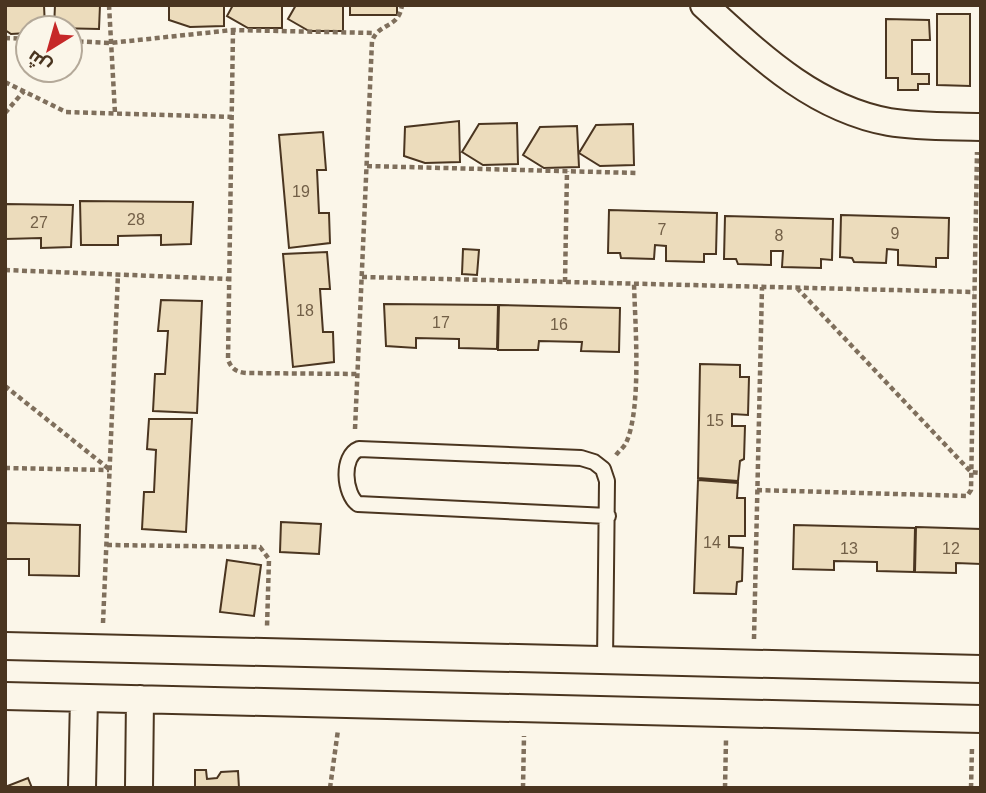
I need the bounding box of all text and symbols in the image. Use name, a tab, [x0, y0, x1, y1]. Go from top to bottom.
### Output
north arrow	[14, 14, 84, 84]
text: ش	[23, 46, 56, 78]
house number: 19	[292, 183, 310, 200]
house number: 28	[127, 211, 145, 228]
house number: 27	[30, 214, 48, 231]
house number: 7	[658, 221, 667, 238]
house number: 9	[891, 225, 900, 242]
house number: 8	[775, 227, 784, 244]
house number: 18	[296, 302, 314, 319]
house number: 17	[432, 314, 450, 331]
house number: 16	[550, 316, 568, 333]
house number: 15	[706, 412, 724, 429]
house number: 14	[703, 534, 721, 551]
house number: 13	[840, 540, 858, 557]
house number: 12	[942, 540, 960, 557]

